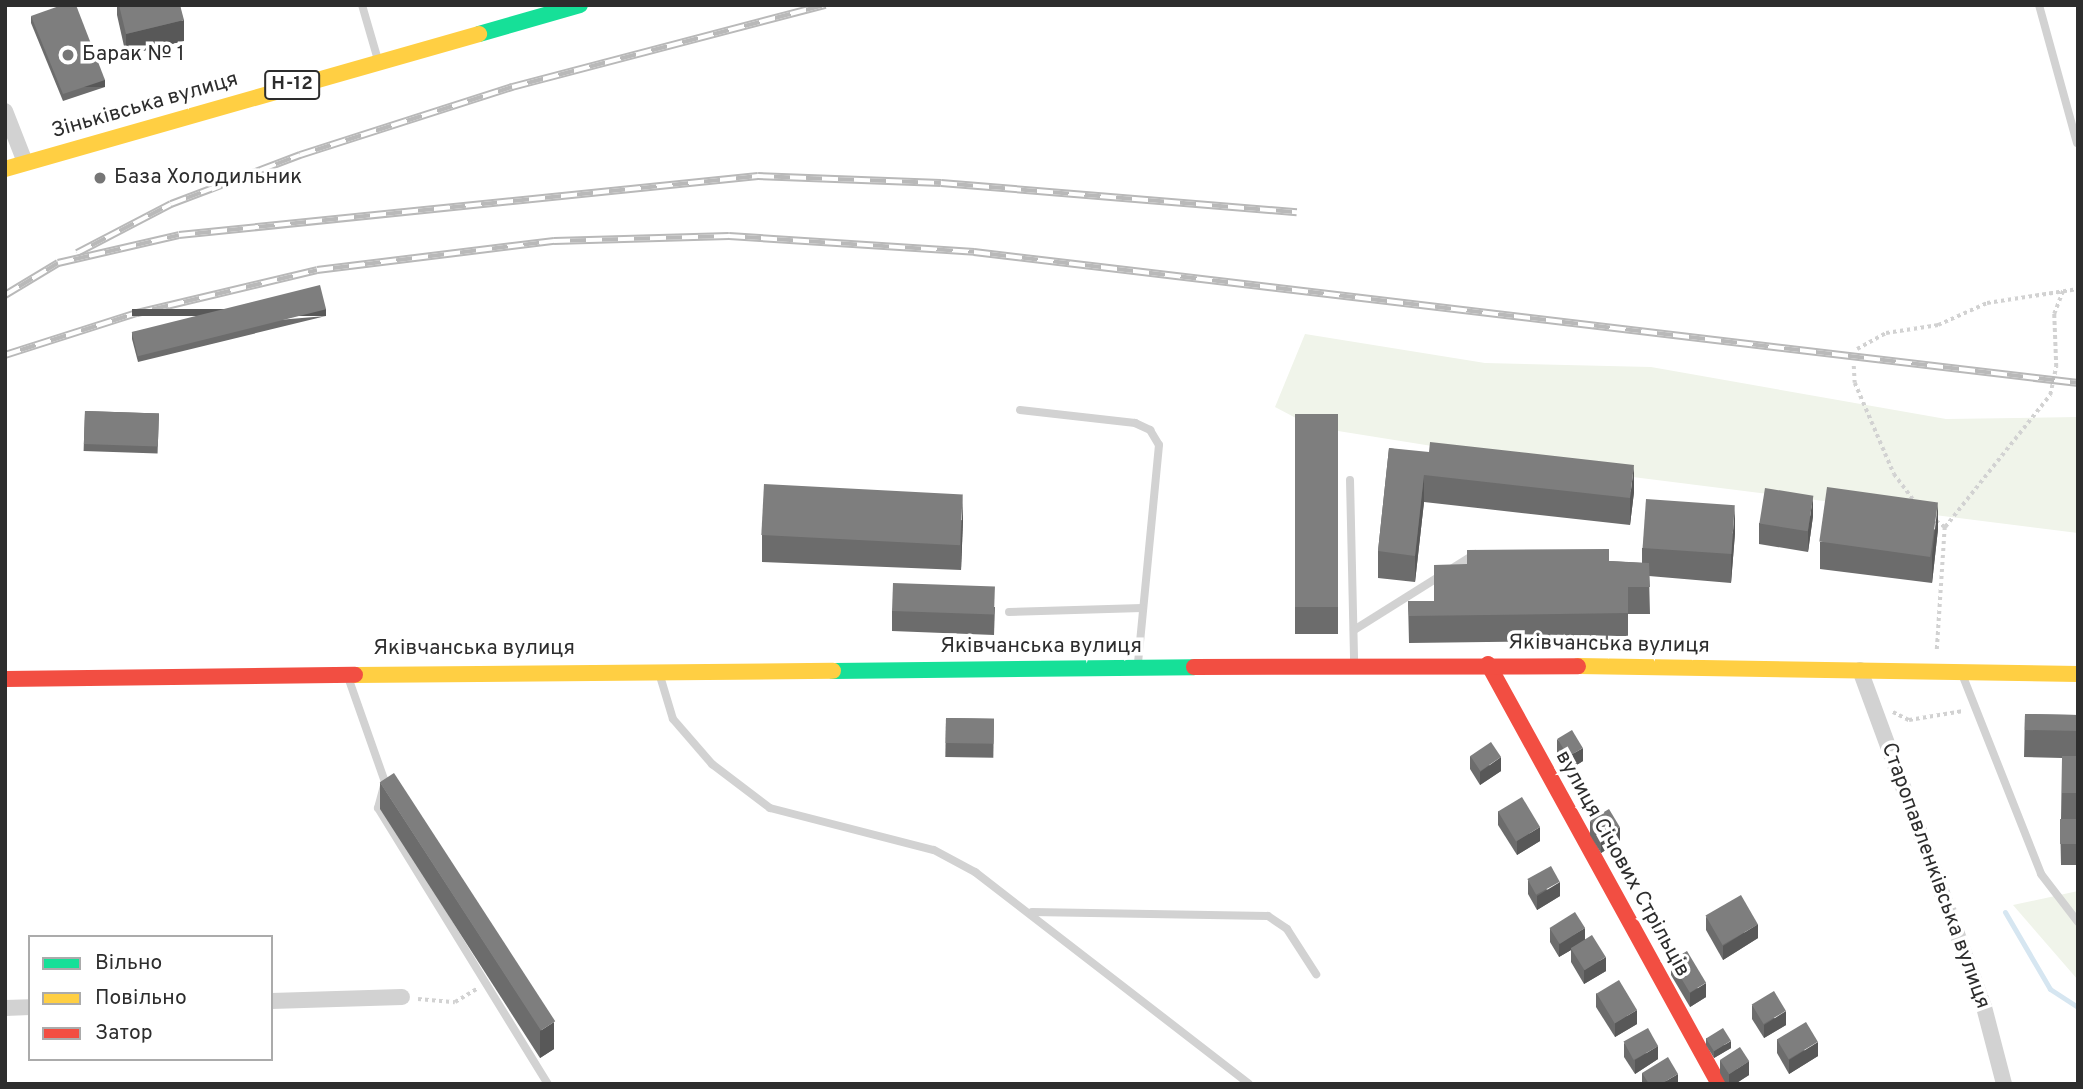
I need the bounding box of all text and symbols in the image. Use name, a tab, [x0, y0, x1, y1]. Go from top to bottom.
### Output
place label: Барак № 1	[82, 42, 184, 68]
marker: Барак № 1	[60, 47, 76, 63]
street label: Зіньківська вулиця	[49, 67, 241, 145]
road number: Н-12	[264, 69, 320, 100]
place label: База Холодильник	[114, 165, 302, 191]
marker: База Холодильник	[92, 170, 108, 186]
street label: Яківчанська вулиця	[1508, 631, 1710, 659]
street label: Яківчанська вулиця	[940, 634, 1142, 660]
street label: Яківчанська вулиця	[373, 636, 575, 662]
street label: Старопавленківська вулиця	[1875, 740, 1995, 1012]
street label: вулиця Січових Стрільців	[1549, 747, 1695, 981]
legend	[28, 935, 273, 1061]
text: Вільно	[95, 950, 162, 977]
text: Повільно	[95, 985, 187, 1012]
text: Затор	[95, 1020, 153, 1047]

